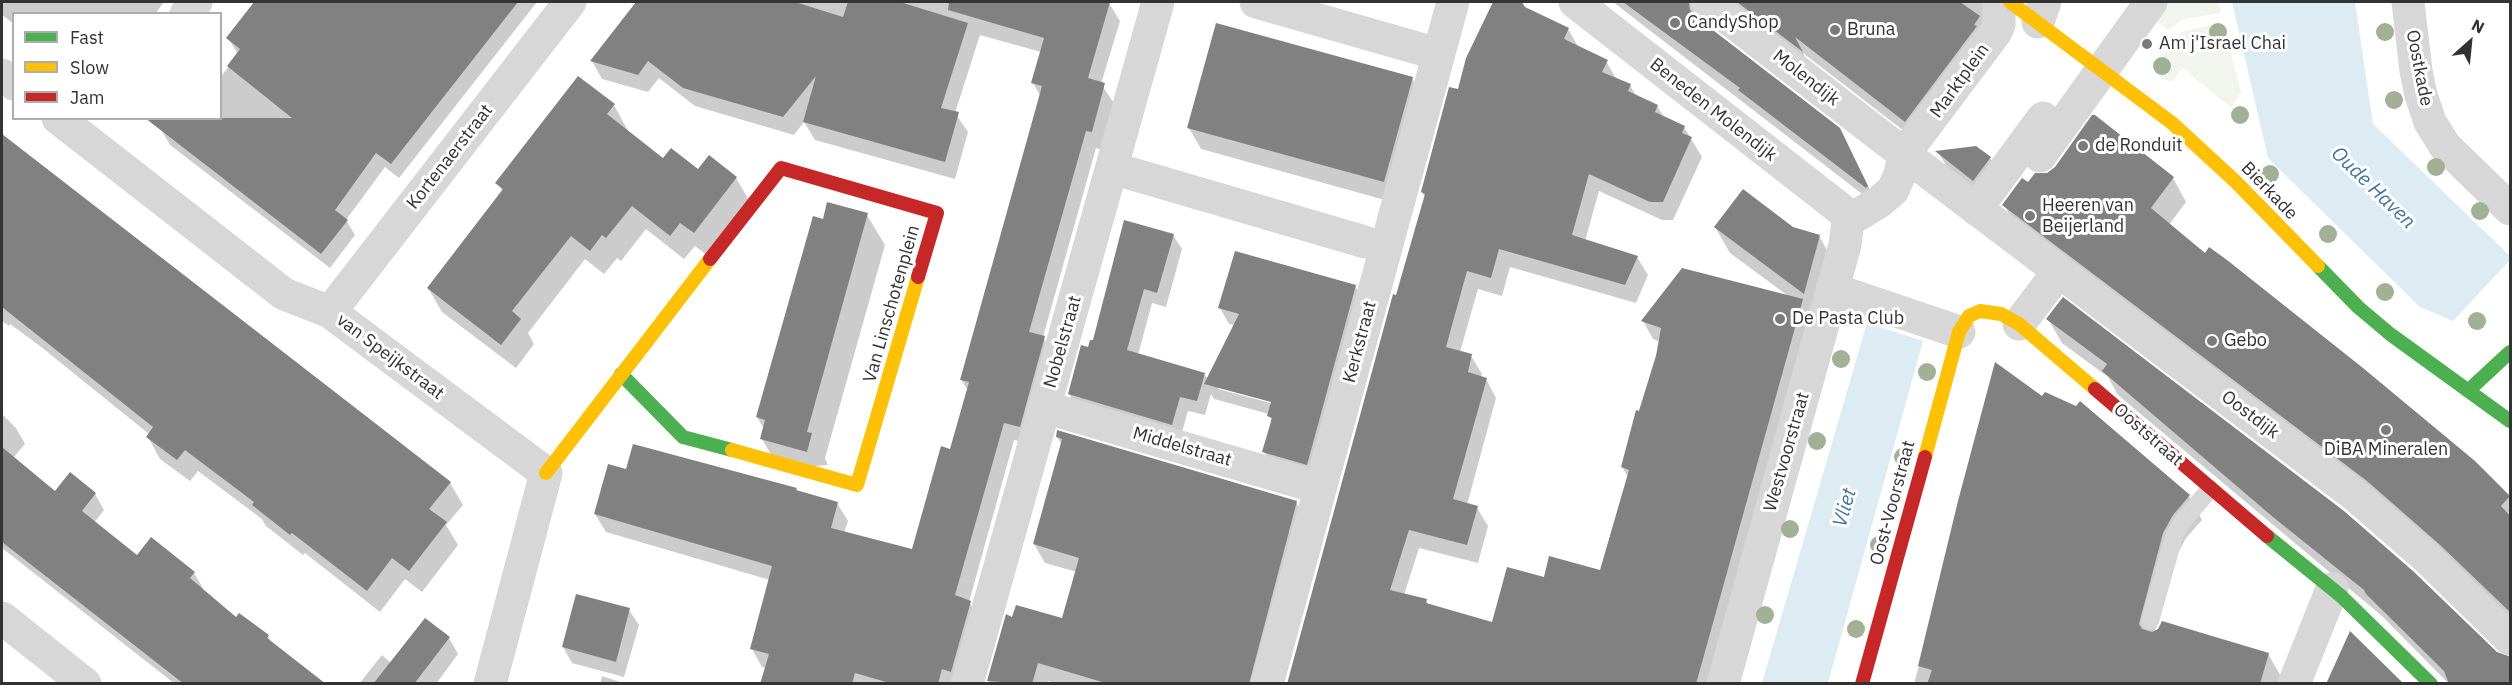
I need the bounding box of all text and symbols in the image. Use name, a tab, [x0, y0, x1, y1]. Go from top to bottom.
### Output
legend	[12, 12, 222, 120]
place label: CandyShop	[1687, 12, 1779, 34]
north arrow	[2440, 12, 2500, 72]
text: N	[2468, 14, 2488, 38]
marker: CandyShop	[1668, 16, 1682, 30]
place label: Bruna	[1847, 19, 1895, 41]
marker: Bruna	[1828, 23, 1842, 37]
text: Fast	[70, 26, 104, 49]
street label: Oostkade	[2401, 28, 2437, 108]
place label: Am j'Israel Chai	[2159, 33, 2286, 55]
marker: Am j'Israel Chai	[2140, 37, 2154, 51]
street label: Marktplein	[1926, 40, 1994, 122]
street label: Molendijk	[1768, 45, 1844, 111]
street label: Beneden Molendijk	[1645, 54, 1781, 166]
text: Slow	[70, 56, 109, 79]
text: Jam	[70, 86, 105, 109]
street label: Kortenaerstraat	[402, 100, 498, 214]
place label: de Ronduit	[2095, 135, 2183, 157]
marker: de Ronduit	[2076, 139, 2090, 153]
water label: Oude Haven	[2326, 142, 2420, 234]
street label: Bierkade	[2236, 158, 2302, 224]
place label: Heeren van Beijerland	[2042, 195, 2134, 238]
marker: Heeren van Beijerland	[2023, 209, 2037, 223]
street label: Van Linschotenplein	[859, 223, 925, 385]
street label: Nobelstraat	[1040, 293, 1086, 391]
street label: Kerkstraat	[1339, 299, 1381, 385]
place label: De Pasta Club	[1792, 308, 1904, 330]
street label: van Speijkstraat	[332, 310, 448, 404]
marker: De Pasta Club	[1773, 312, 1787, 326]
place label: Gebo	[2224, 330, 2267, 352]
marker: Gebo	[2205, 334, 2219, 348]
street label: Oostdijk	[2217, 386, 2283, 444]
street label: Westvoorstraat	[1760, 390, 1814, 514]
street label: Ooststraat	[2109, 399, 2187, 471]
street label: Middelstraat	[1130, 423, 1234, 471]
marker: DiBA Mineralen	[2379, 423, 2393, 437]
street label: Oost-Voorstraat	[1866, 438, 1920, 568]
place label: DiBA Mineralen	[2324, 439, 2448, 461]
water label: Vliet	[1828, 486, 1862, 530]

